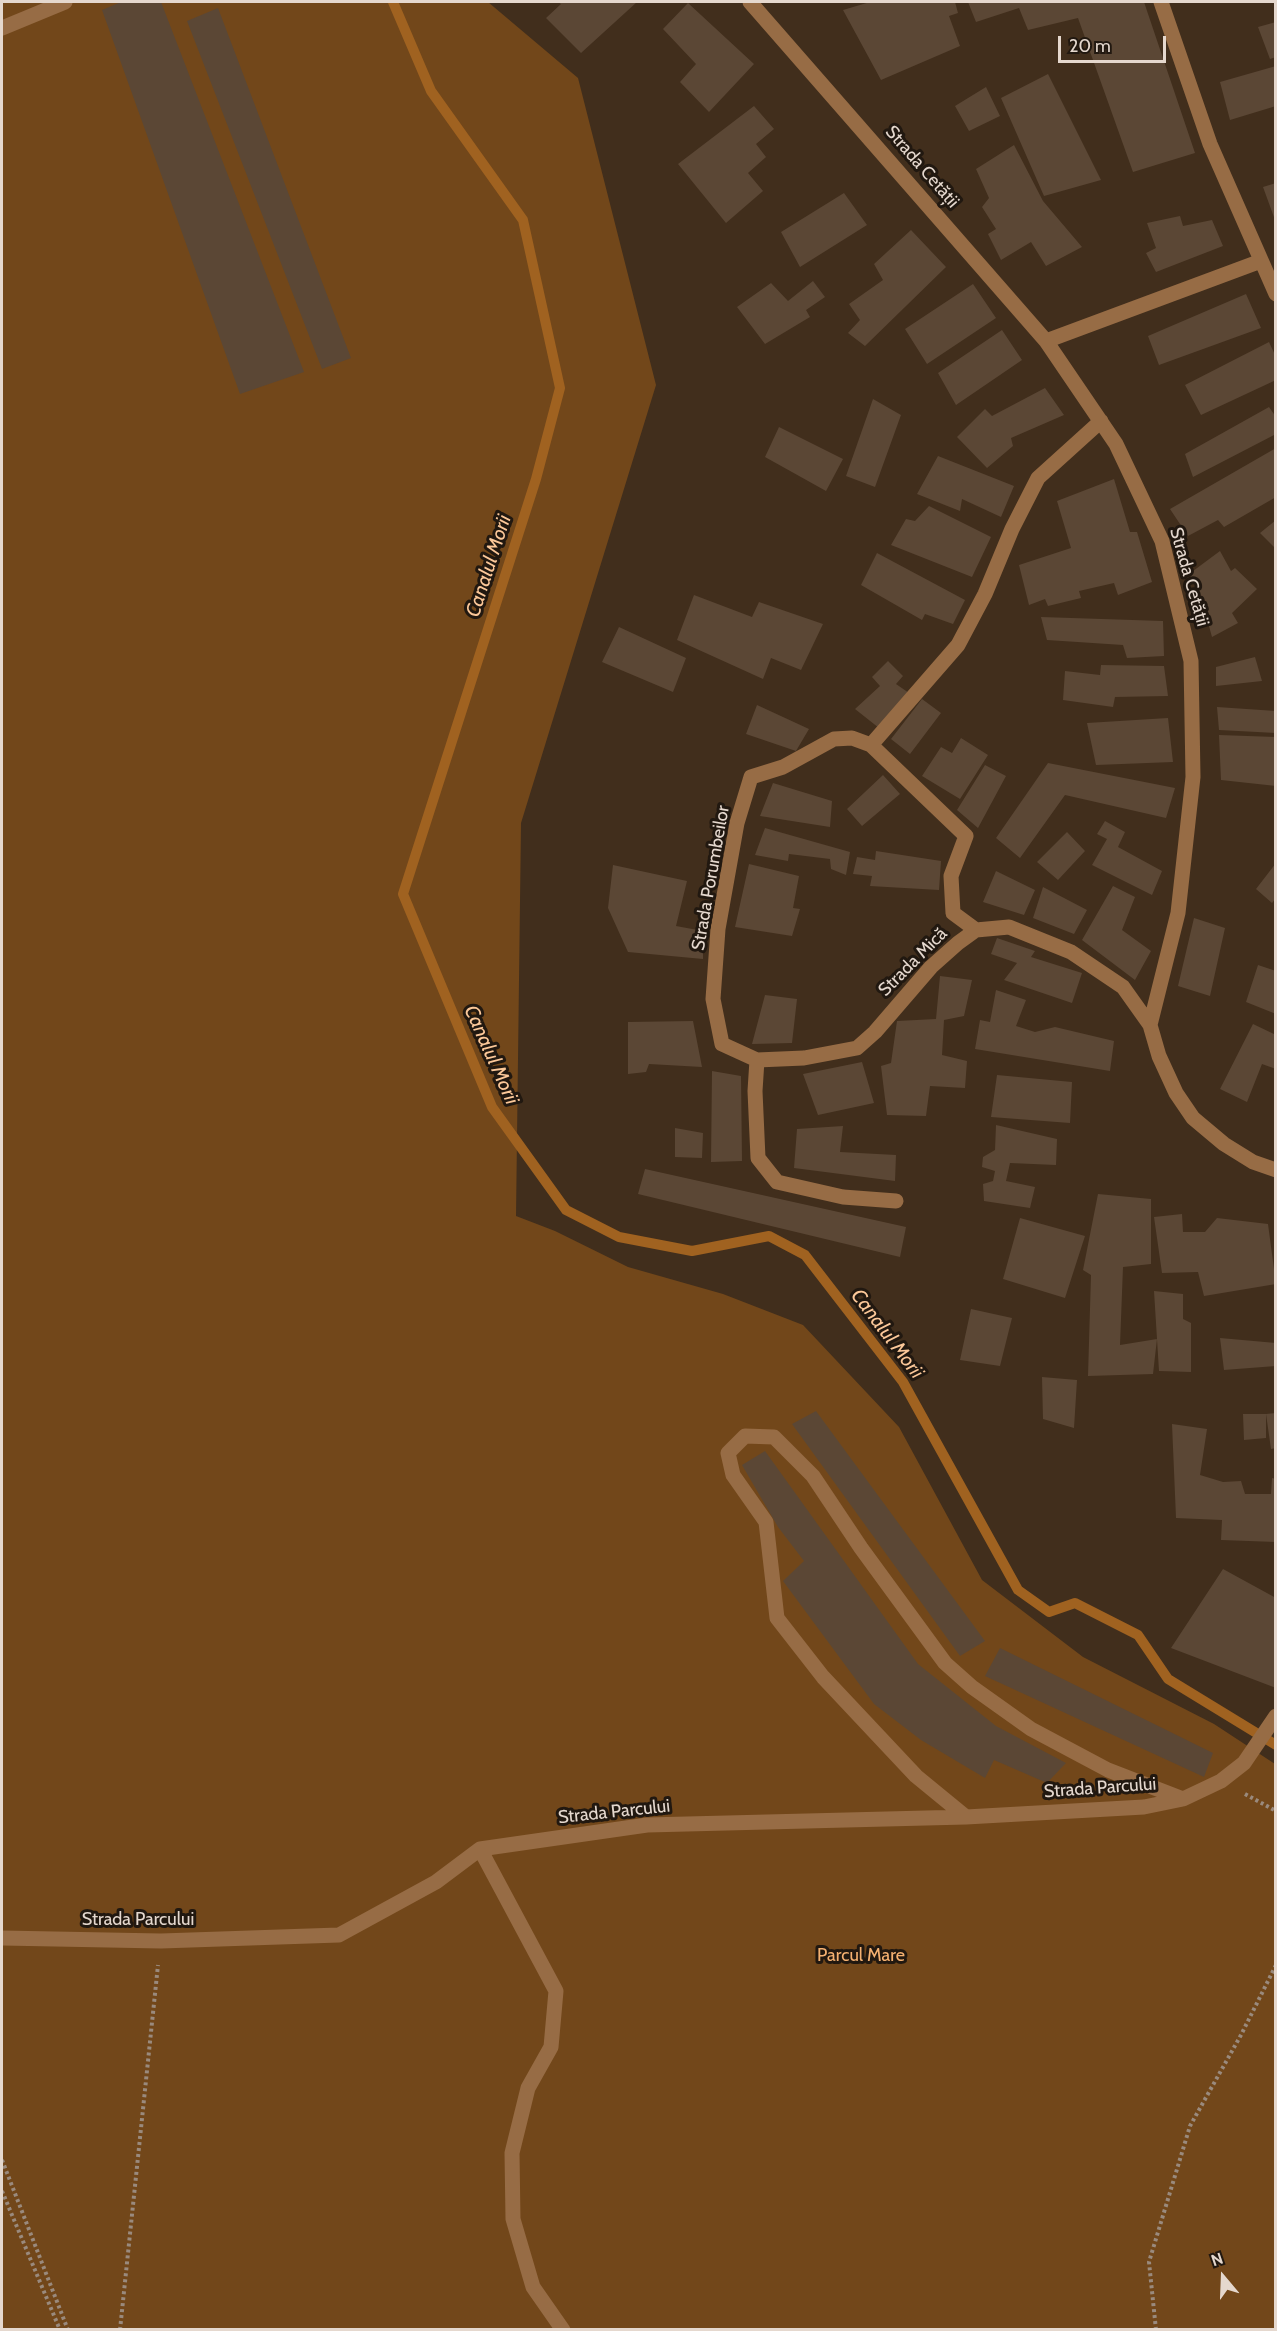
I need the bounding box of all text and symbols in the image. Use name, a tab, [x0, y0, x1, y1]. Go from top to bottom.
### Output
scale bar	[1061, 24, 1169, 62]
text: 20 m	[1069, 35, 1111, 57]
street label: Strada Cetății	[881, 122, 963, 212]
water label: Canalul Morii	[461, 512, 517, 620]
street label: Strada Cetății	[1165, 525, 1213, 629]
street label: Strada Porumbeilor	[688, 804, 734, 952]
street label: Strada Mică	[874, 923, 952, 1001]
water label: Canalul Morii	[458, 1002, 524, 1108]
water label: Canalul Morii	[845, 1284, 929, 1384]
street label: Strada Parcului	[1043, 1773, 1157, 1803]
street label: Strada Parcului	[557, 1795, 671, 1829]
street label: Strada Parcului	[82, 1909, 194, 1931]
park label: Parcul Mare	[817, 1945, 905, 1967]
north arrow	[1193, 2247, 1253, 2307]
text: N	[1209, 2249, 1225, 2270]

